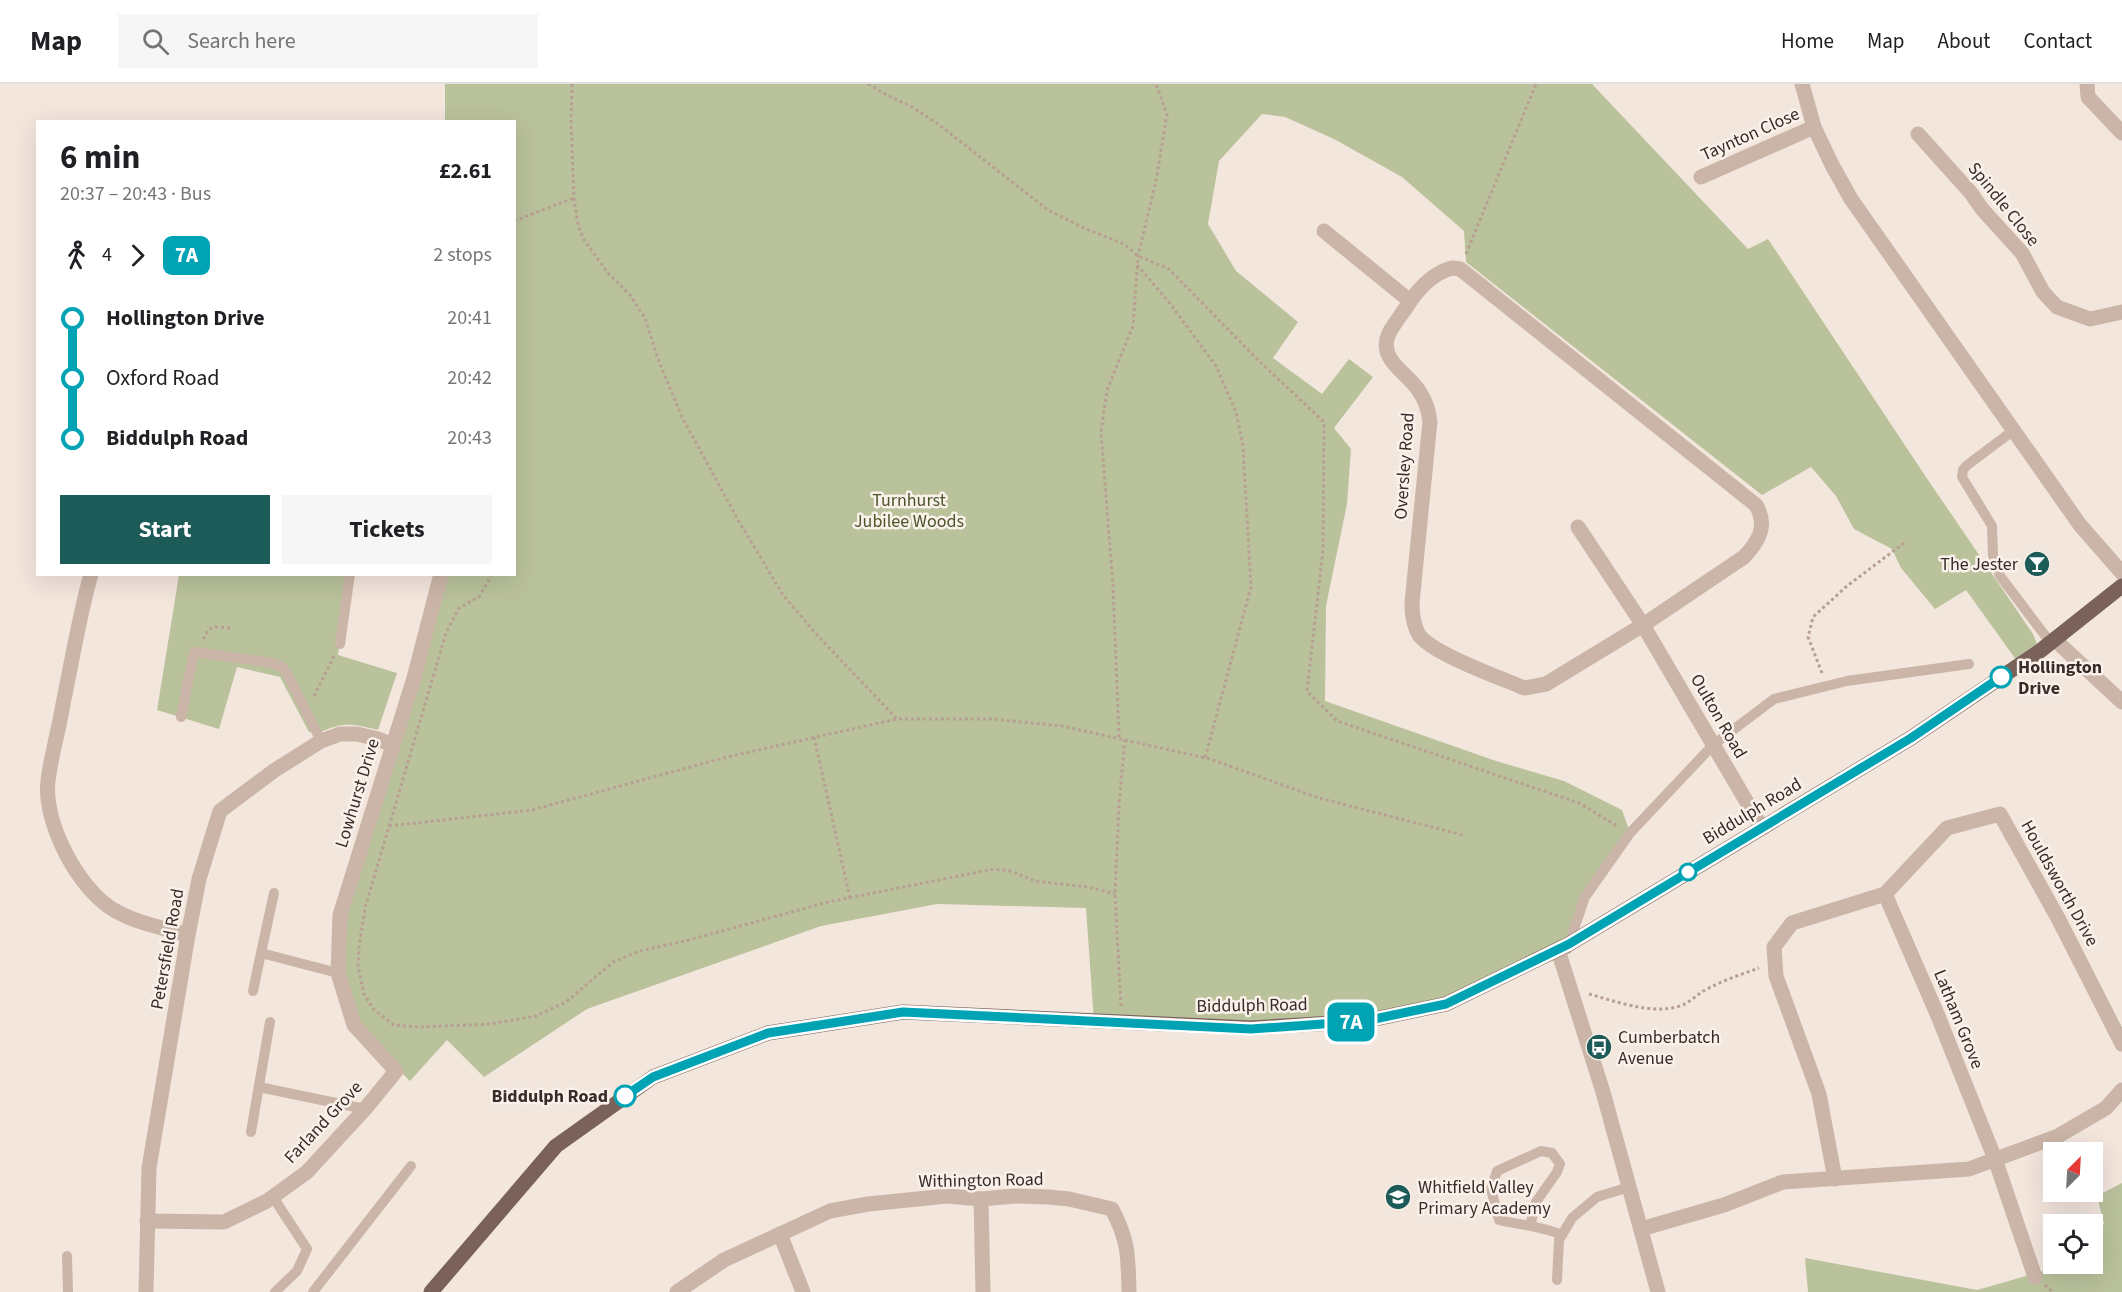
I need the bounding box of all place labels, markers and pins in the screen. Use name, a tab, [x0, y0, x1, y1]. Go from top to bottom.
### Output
bar icon: The Jester	[2022, 549, 2052, 579]
place label: The Jester	[1940, 552, 2019, 577]
place label: Hollington Drive	[2018, 655, 2102, 701]
marker: Hollington Drive	[1990, 666, 2012, 688]
unlabelled marker	[1679, 863, 1697, 881]
place label: Cumberbatch Avenue	[1618, 1025, 1720, 1071]
bus stop icon: Cumberbatch Avenue	[1584, 1032, 1614, 1062]
place label: Biddulph Road	[492, 1084, 608, 1109]
marker: Biddulph Road	[614, 1085, 636, 1107]
place label: Whitfield Valley Primary Academy	[1418, 1175, 1551, 1221]
school or university icon: Whitfield Valley Primary Academy	[1383, 1182, 1413, 1212]

